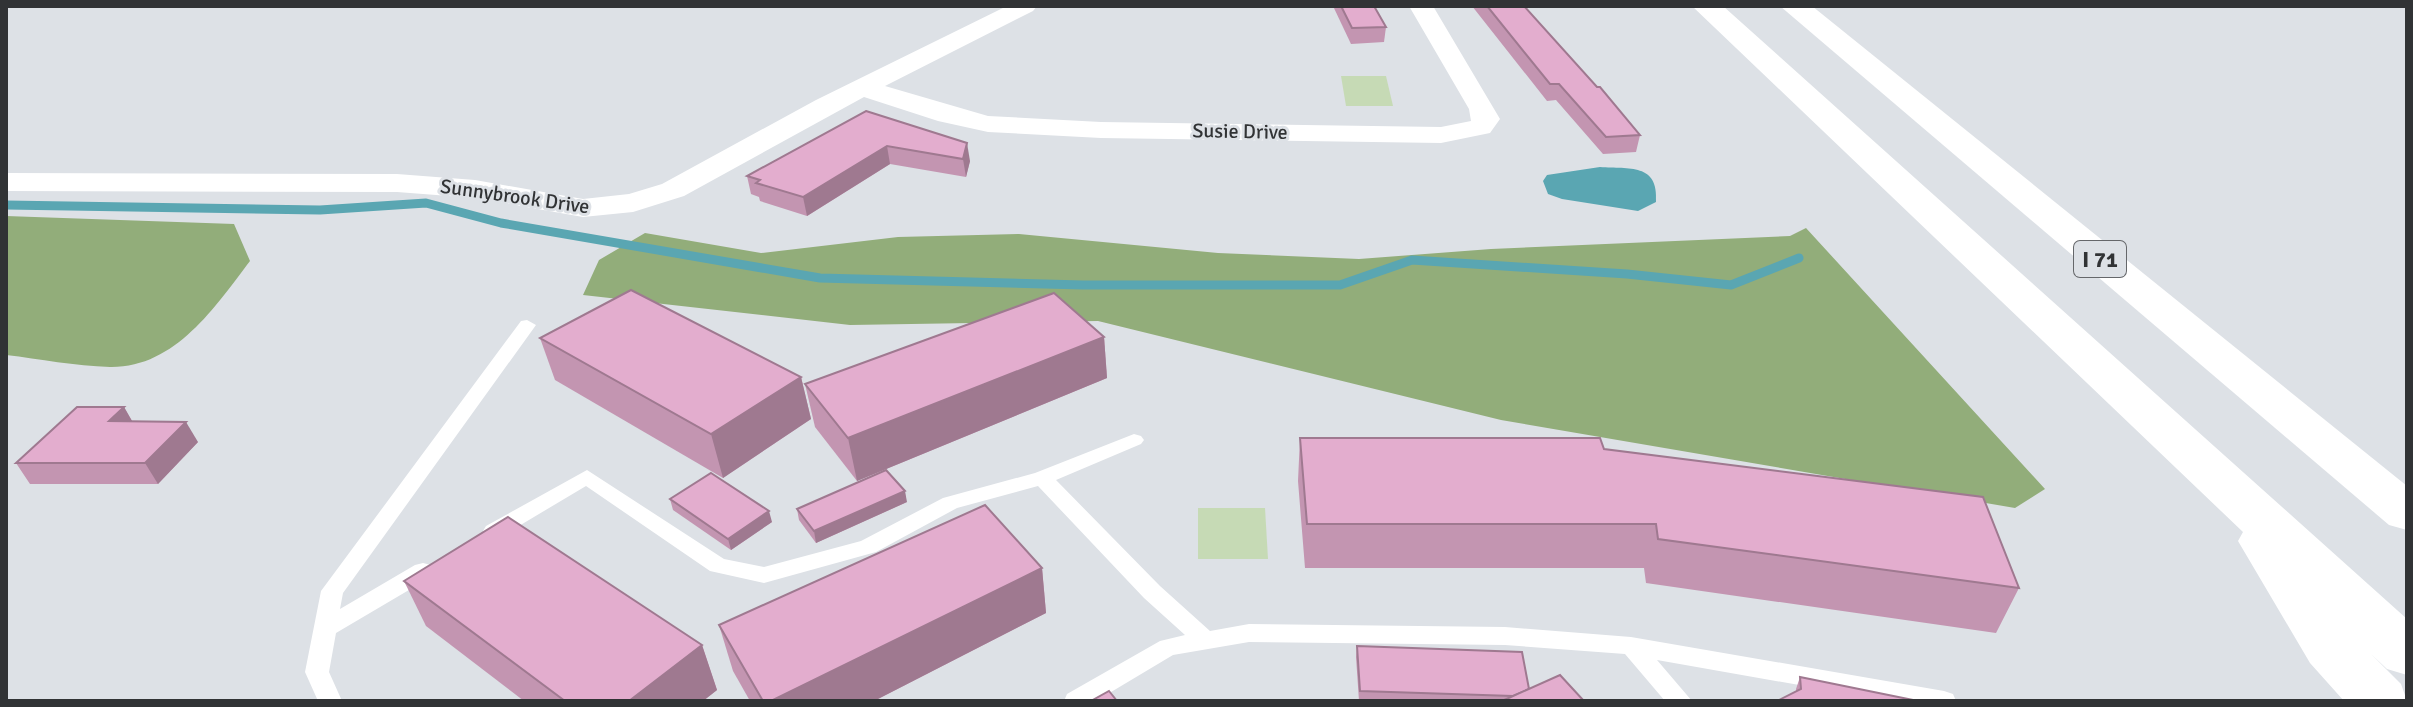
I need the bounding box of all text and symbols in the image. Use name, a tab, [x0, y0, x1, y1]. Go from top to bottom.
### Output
street label: Susie Drive	[1192, 118, 1288, 145]
street label: Sunnybrook Drive	[439, 174, 591, 219]
road number: I 71	[2074, 241, 2126, 277]

